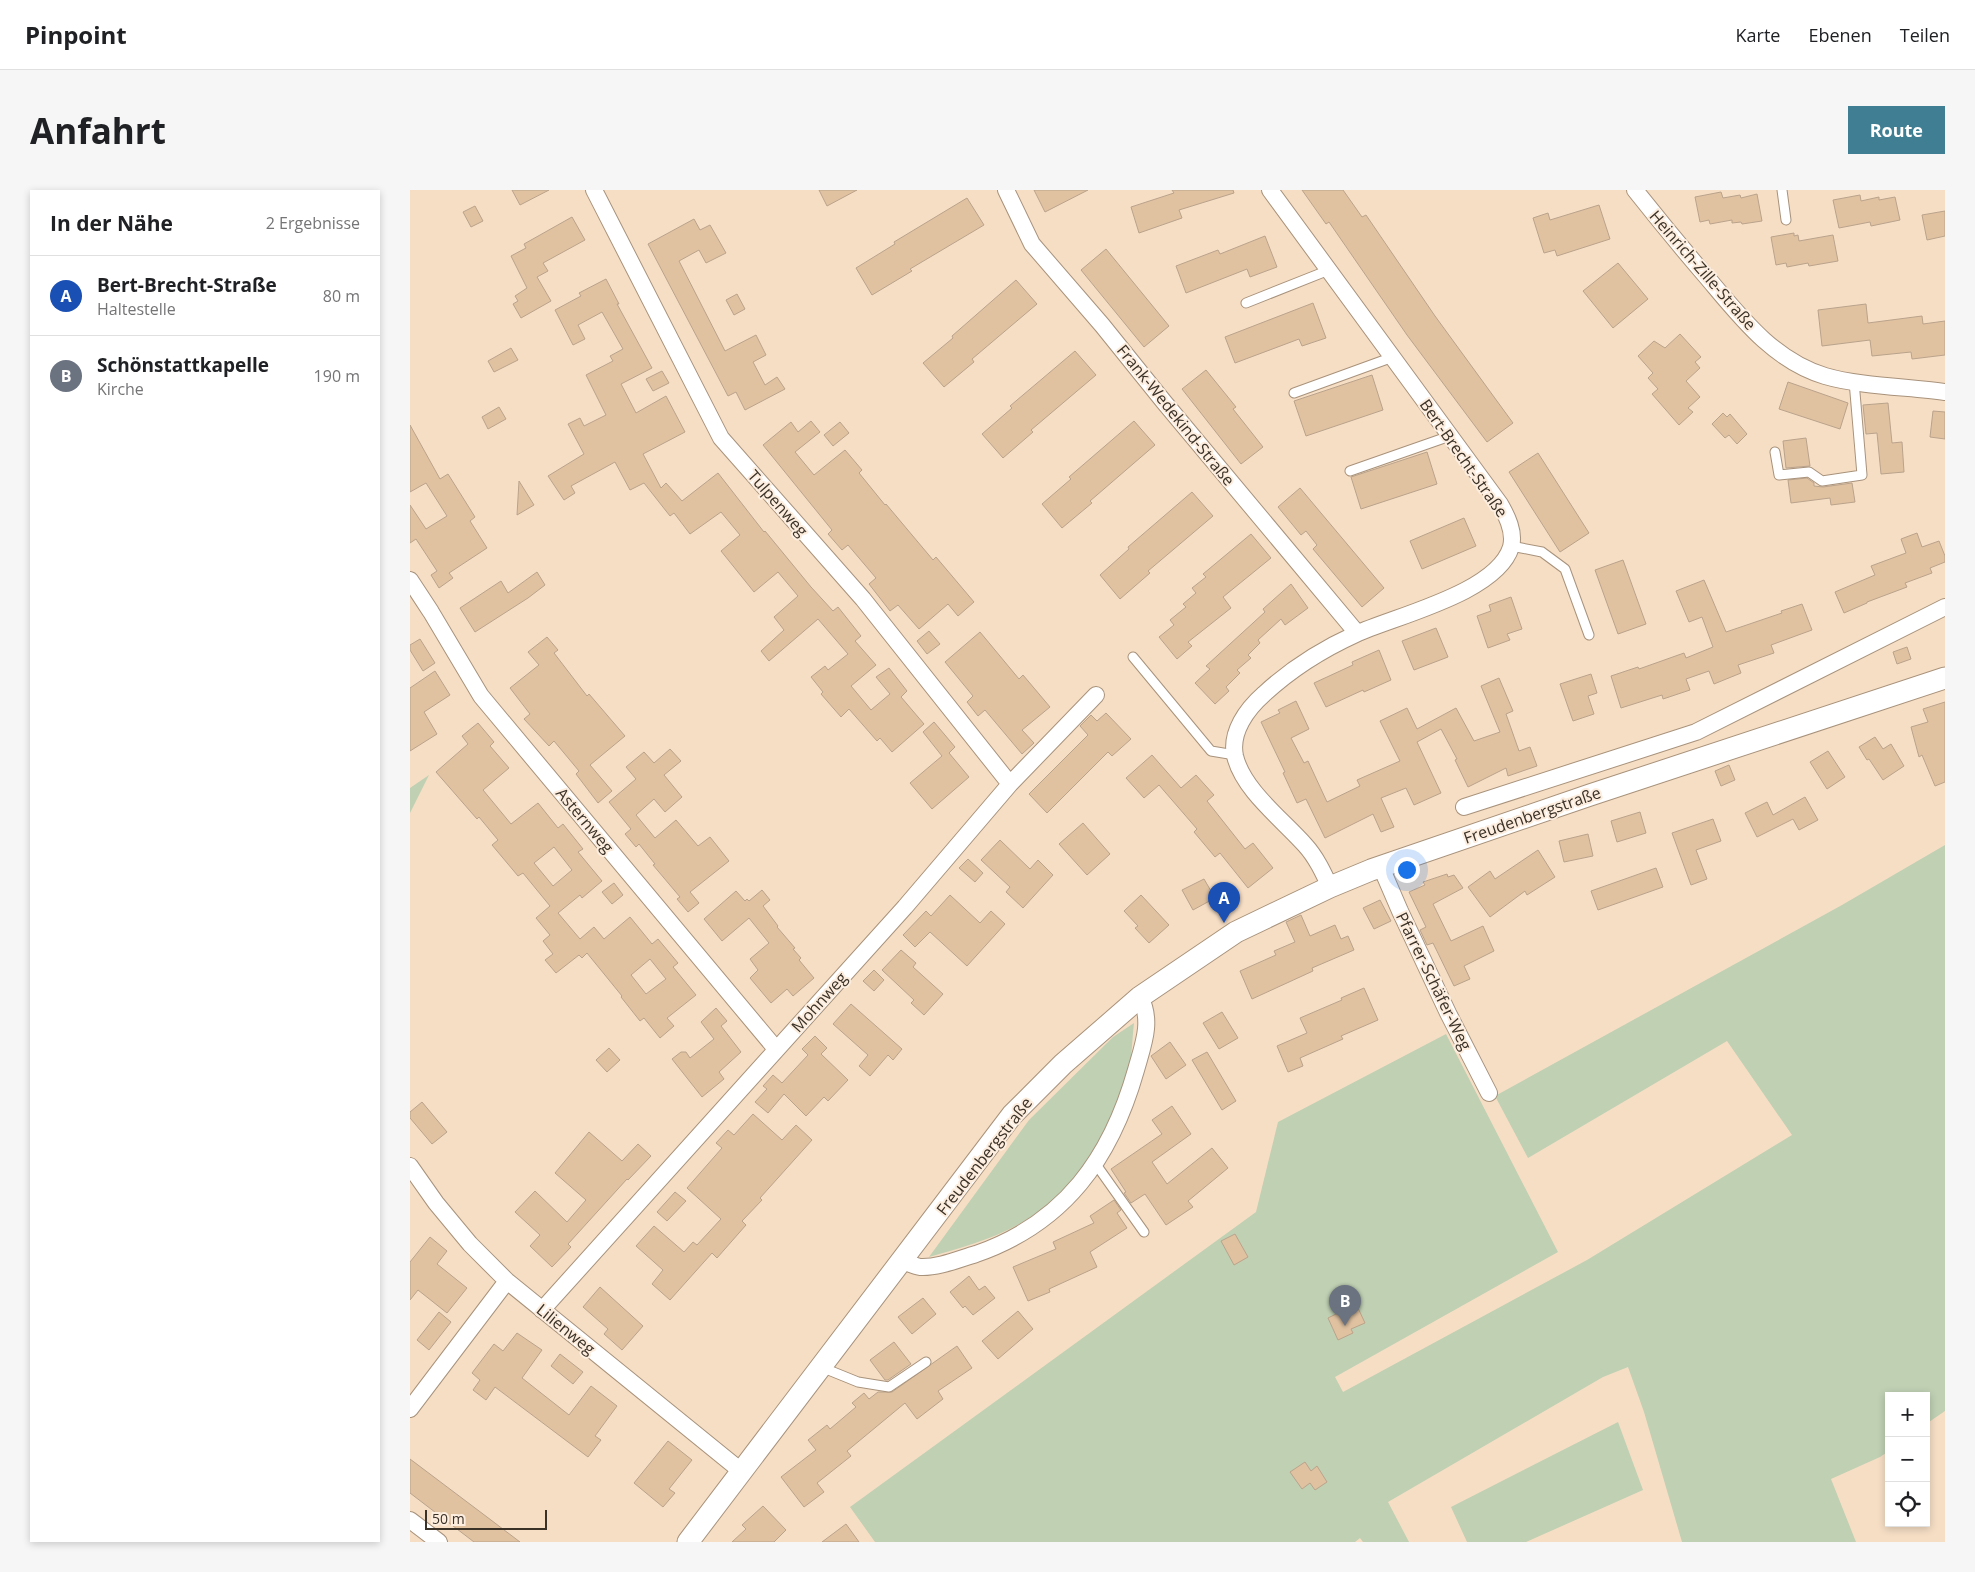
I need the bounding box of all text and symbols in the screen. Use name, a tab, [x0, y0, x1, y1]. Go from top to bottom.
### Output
text: Pinpoint	[25, 18, 127, 51]
text: Karte	[1736, 23, 1780, 47]
text: Ebenen	[1808, 23, 1872, 47]
text: Teilen	[1900, 23, 1950, 47]
button: Route	[1848, 106, 1945, 154]
text: Anfahrt	[30, 107, 166, 154]
street label: Heinrich-Zille-Straße	[1645, 205, 1761, 335]
text: In der Nähe	[50, 209, 173, 237]
text: 2 Ergebnisse	[266, 212, 360, 234]
text: Bert-Brecht-Straße	[97, 272, 277, 298]
text: A	[60, 285, 72, 307]
text: 80 m	[323, 285, 360, 307]
text: Haltestelle	[97, 298, 176, 320]
street label: Frank-Wedekind-Straße	[1112, 340, 1240, 490]
text: Schönstattkapelle	[97, 352, 269, 378]
text: B	[61, 365, 71, 387]
text: 190 m	[314, 365, 360, 387]
text: Kirche	[97, 378, 144, 400]
street label: Bert-Brecht-Straße	[1415, 394, 1513, 522]
street label: Tulpenweg	[743, 465, 813, 541]
street label: Freudenbergstraße	[1460, 781, 1604, 849]
street label: Asternweg	[551, 783, 619, 858]
your location	[1394, 857, 1420, 883]
pin: A	[1208, 882, 1240, 923]
street label: Pfarrer-Schäfer-Weg	[1391, 908, 1477, 1054]
street label: Mohnweg	[786, 967, 852, 1037]
street label: Freudenbergstraße	[931, 1093, 1037, 1219]
pin: B	[1329, 1285, 1361, 1326]
street label: Lilienweg	[532, 1299, 600, 1360]
map controls	[1885, 1392, 1930, 1527]
button: +	[1885, 1392, 1930, 1437]
button: −	[1885, 1437, 1930, 1482]
button: locate	[1885, 1482, 1930, 1527]
scale bar	[425, 1507, 548, 1530]
text: 50 m	[432, 1509, 465, 1528]

